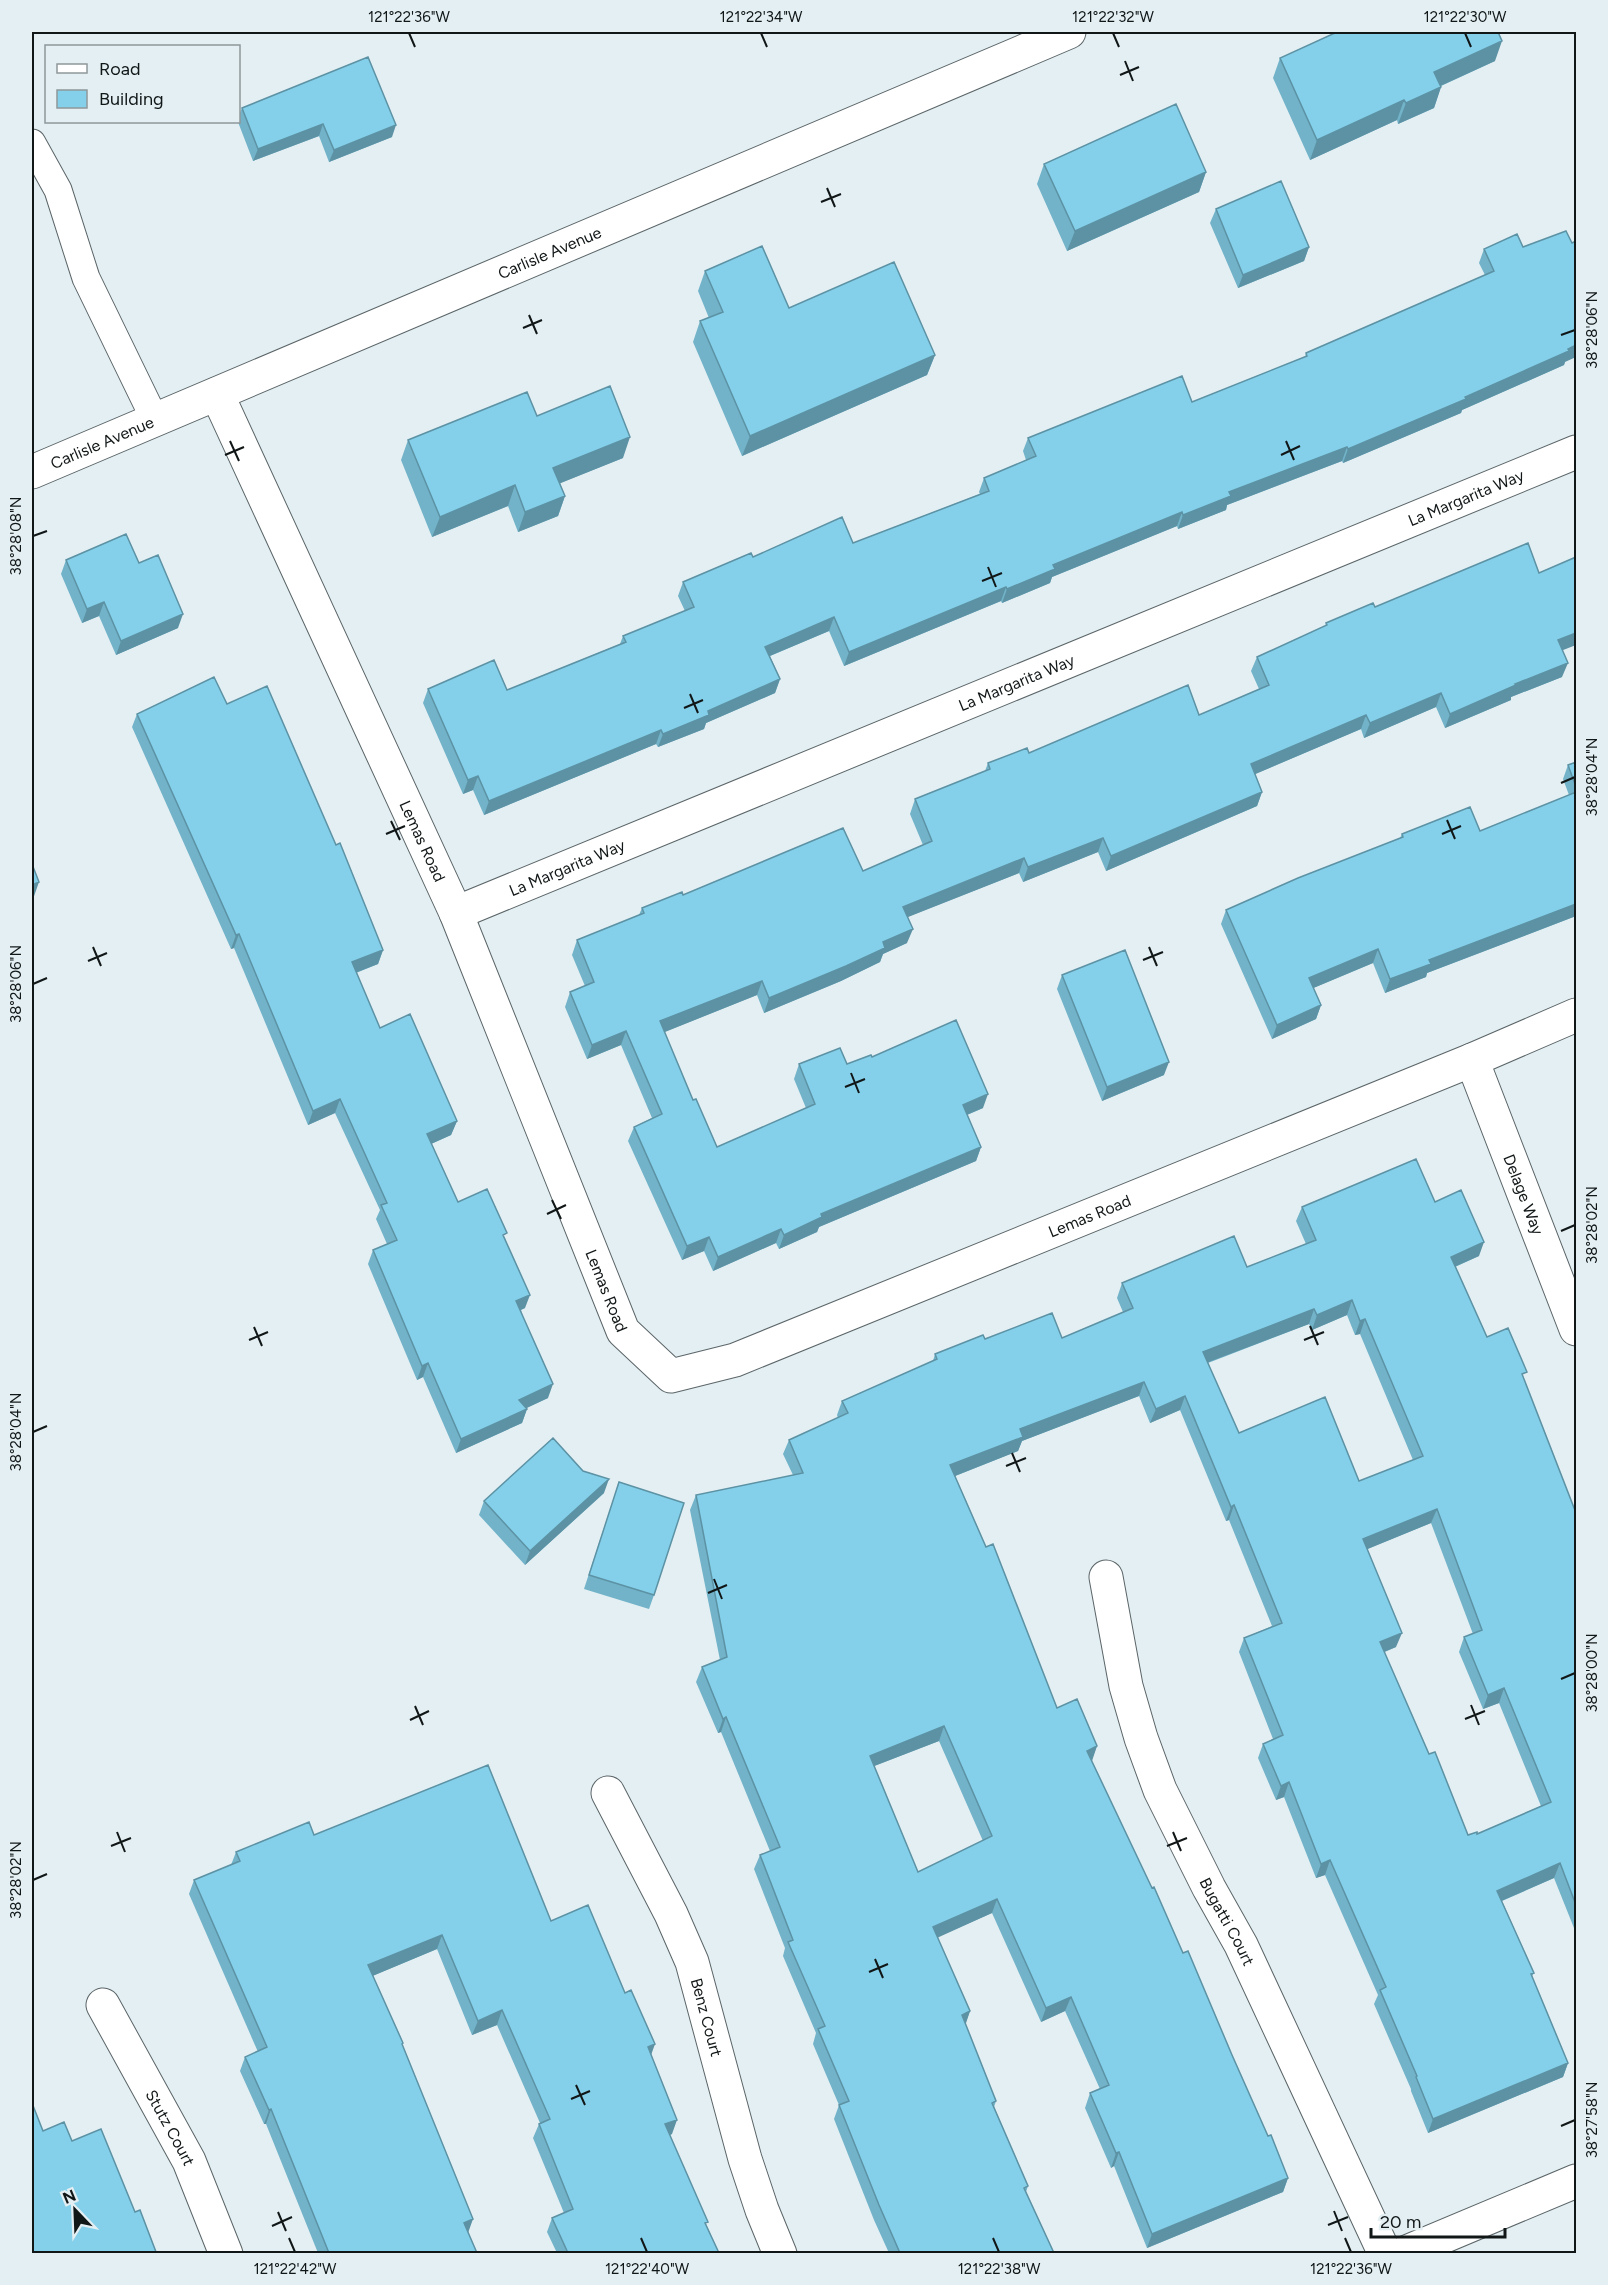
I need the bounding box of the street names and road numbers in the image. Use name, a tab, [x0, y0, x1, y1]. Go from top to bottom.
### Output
street label: Carlisle Avenue	[495, 222, 604, 283]
street label: Carlisle Avenue	[47, 412, 157, 473]
street label: La Margarita Way	[1405, 465, 1527, 530]
street label: La Margarita Way	[956, 650, 1078, 715]
street label: Lemas Road	[396, 797, 450, 884]
street label: La Margarita Way	[506, 835, 628, 900]
street label: Delage Way	[1500, 1151, 1548, 1238]
street label: Lemas Road	[1046, 1190, 1133, 1241]
street label: Lemas Road	[582, 1247, 632, 1335]
street label: Bugatti Court	[1196, 1874, 1259, 1968]
street label: Benz Court	[687, 1976, 726, 2059]
street label: Stutz Court	[142, 2086, 199, 2168]

